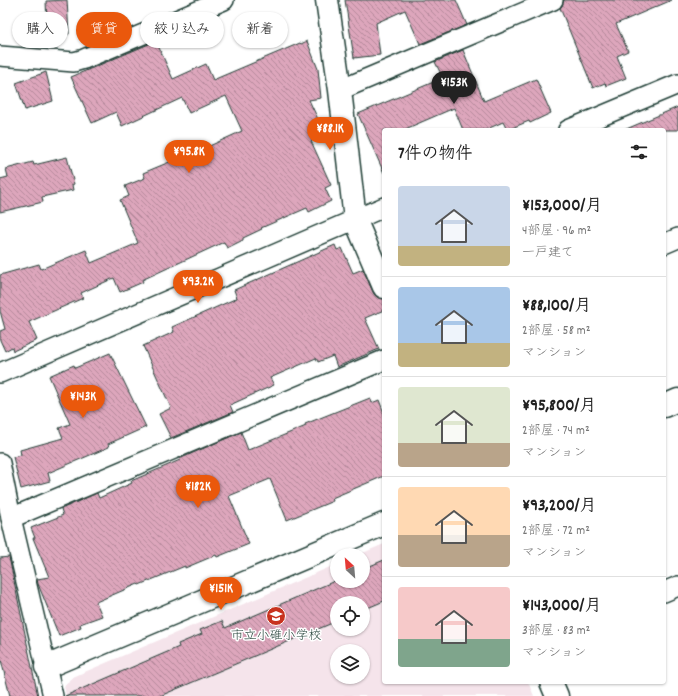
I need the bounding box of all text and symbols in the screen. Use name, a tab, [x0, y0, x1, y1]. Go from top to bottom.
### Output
chip: 購入	[12, 12, 68, 48]
chip: 賃貸	[76, 12, 132, 48]
chip: 絞り込み	[140, 12, 224, 48]
chip: 新着	[232, 12, 288, 48]
pin: ¥153K	[426, 71, 482, 105]
text: ¥153K	[441, 74, 467, 93]
pin: ¥88.1K	[297, 117, 363, 151]
text: ¥88.1K	[316, 120, 344, 139]
pin: ¥95.8K	[156, 140, 222, 174]
icon: filters	[628, 141, 650, 163]
text: ¥95.8K	[173, 143, 205, 162]
text: 7件の物件	[398, 143, 473, 167]
text: ¥153,000/月	[522, 195, 602, 219]
icon: home	[430, 202, 478, 250]
text: 4部屋 · 96 m²	[522, 222, 591, 241]
text: 一戸建て	[522, 244, 574, 263]
pin: ¥93.2K	[165, 270, 231, 304]
text: ¥93.2K	[182, 273, 214, 292]
text: ¥88,100/月	[522, 295, 591, 319]
icon: home	[430, 303, 478, 351]
text: 2部屋 · 58 m²	[522, 322, 590, 341]
text: マンション	[522, 344, 586, 363]
pin: ¥143K	[55, 385, 111, 419]
text: ¥143K	[70, 388, 96, 407]
text: ¥95,800/月	[522, 395, 596, 419]
icon: home	[430, 403, 478, 451]
text: 2部屋 · 74 m²	[522, 422, 590, 441]
text: マンション	[522, 444, 586, 463]
pin: ¥182K	[170, 475, 226, 509]
text: ¥182K	[185, 478, 211, 497]
text: ¥93,200/月	[522, 495, 597, 519]
icon: home	[430, 503, 478, 551]
text: 2部屋 · 72 m²	[522, 522, 590, 541]
text: マンション	[522, 544, 586, 563]
north arrow	[330, 548, 370, 588]
map controls	[330, 548, 370, 684]
pin: ¥151K	[193, 577, 249, 611]
text: ¥151K	[209, 580, 233, 599]
text: ¥143,000/月	[522, 595, 601, 619]
button: locate	[330, 596, 370, 636]
icon: home	[430, 603, 478, 651]
school or university icon: 市立小碓小学校	[265, 605, 287, 627]
text: 3部屋 · 83 m²	[522, 622, 590, 641]
place label: 市立小碓小学校	[230, 627, 322, 646]
button: layers	[330, 644, 370, 684]
text: マンション	[522, 644, 586, 663]

